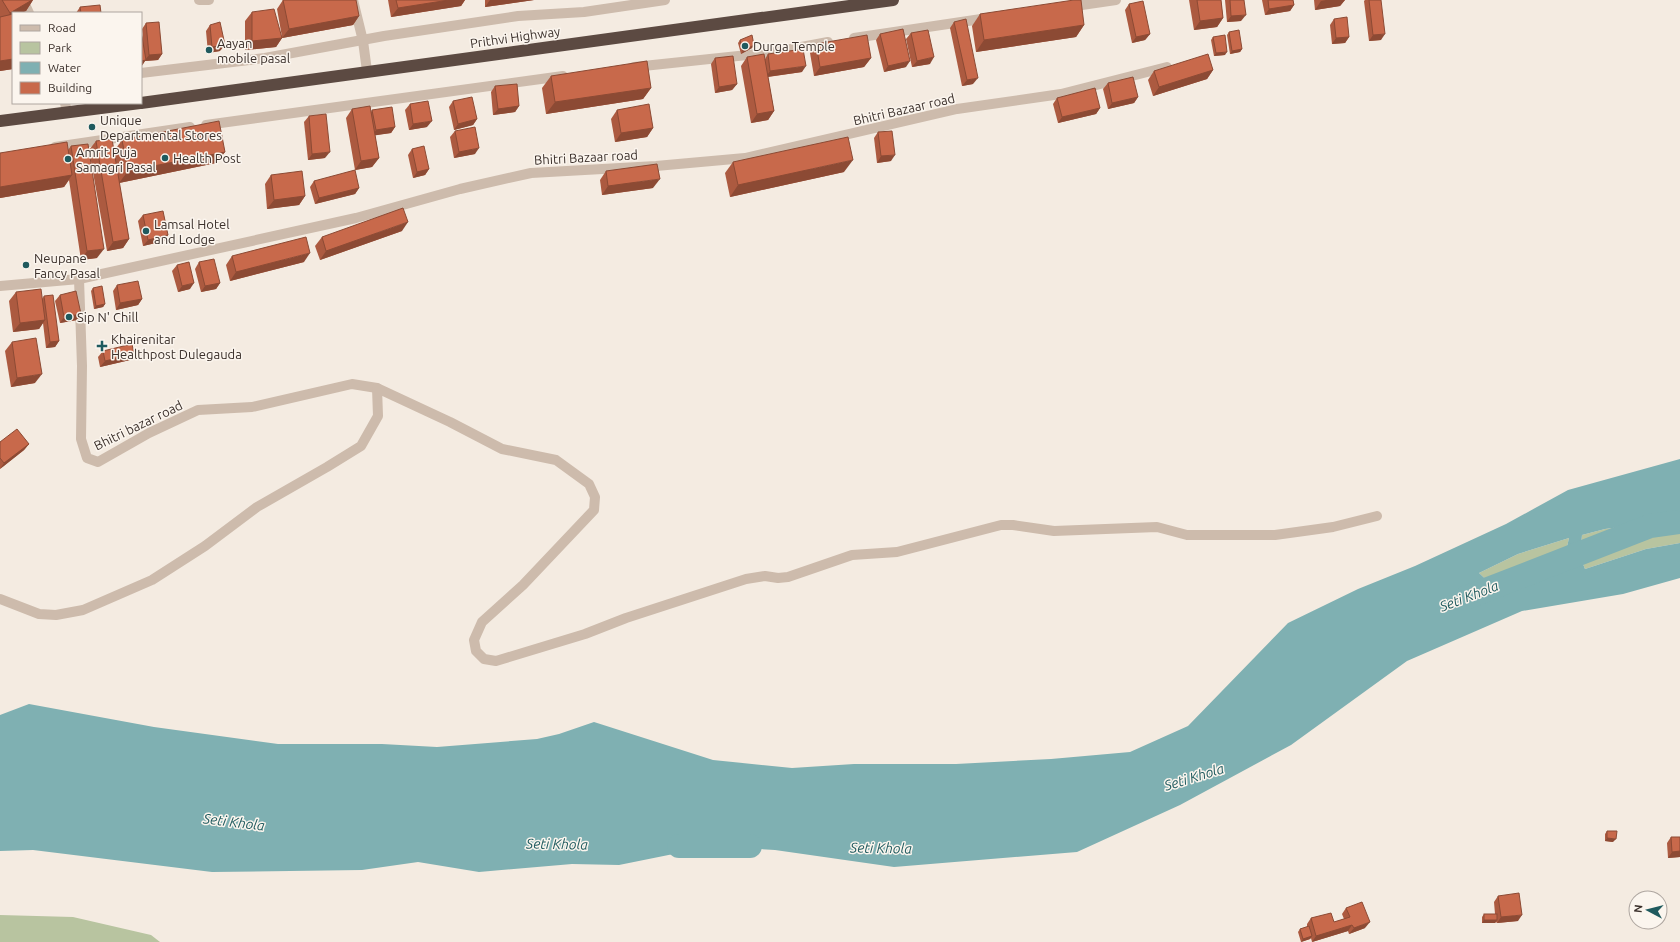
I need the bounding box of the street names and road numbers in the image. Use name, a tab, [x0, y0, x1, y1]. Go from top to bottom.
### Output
street label: Prithvi Highway	[469, 24, 561, 50]
street label: Bhitri Bazaar road	[852, 90, 956, 128]
street label: Bhitri Bazaar road	[534, 147, 638, 167]
street label: Bhitri bazar road	[91, 398, 185, 452]

